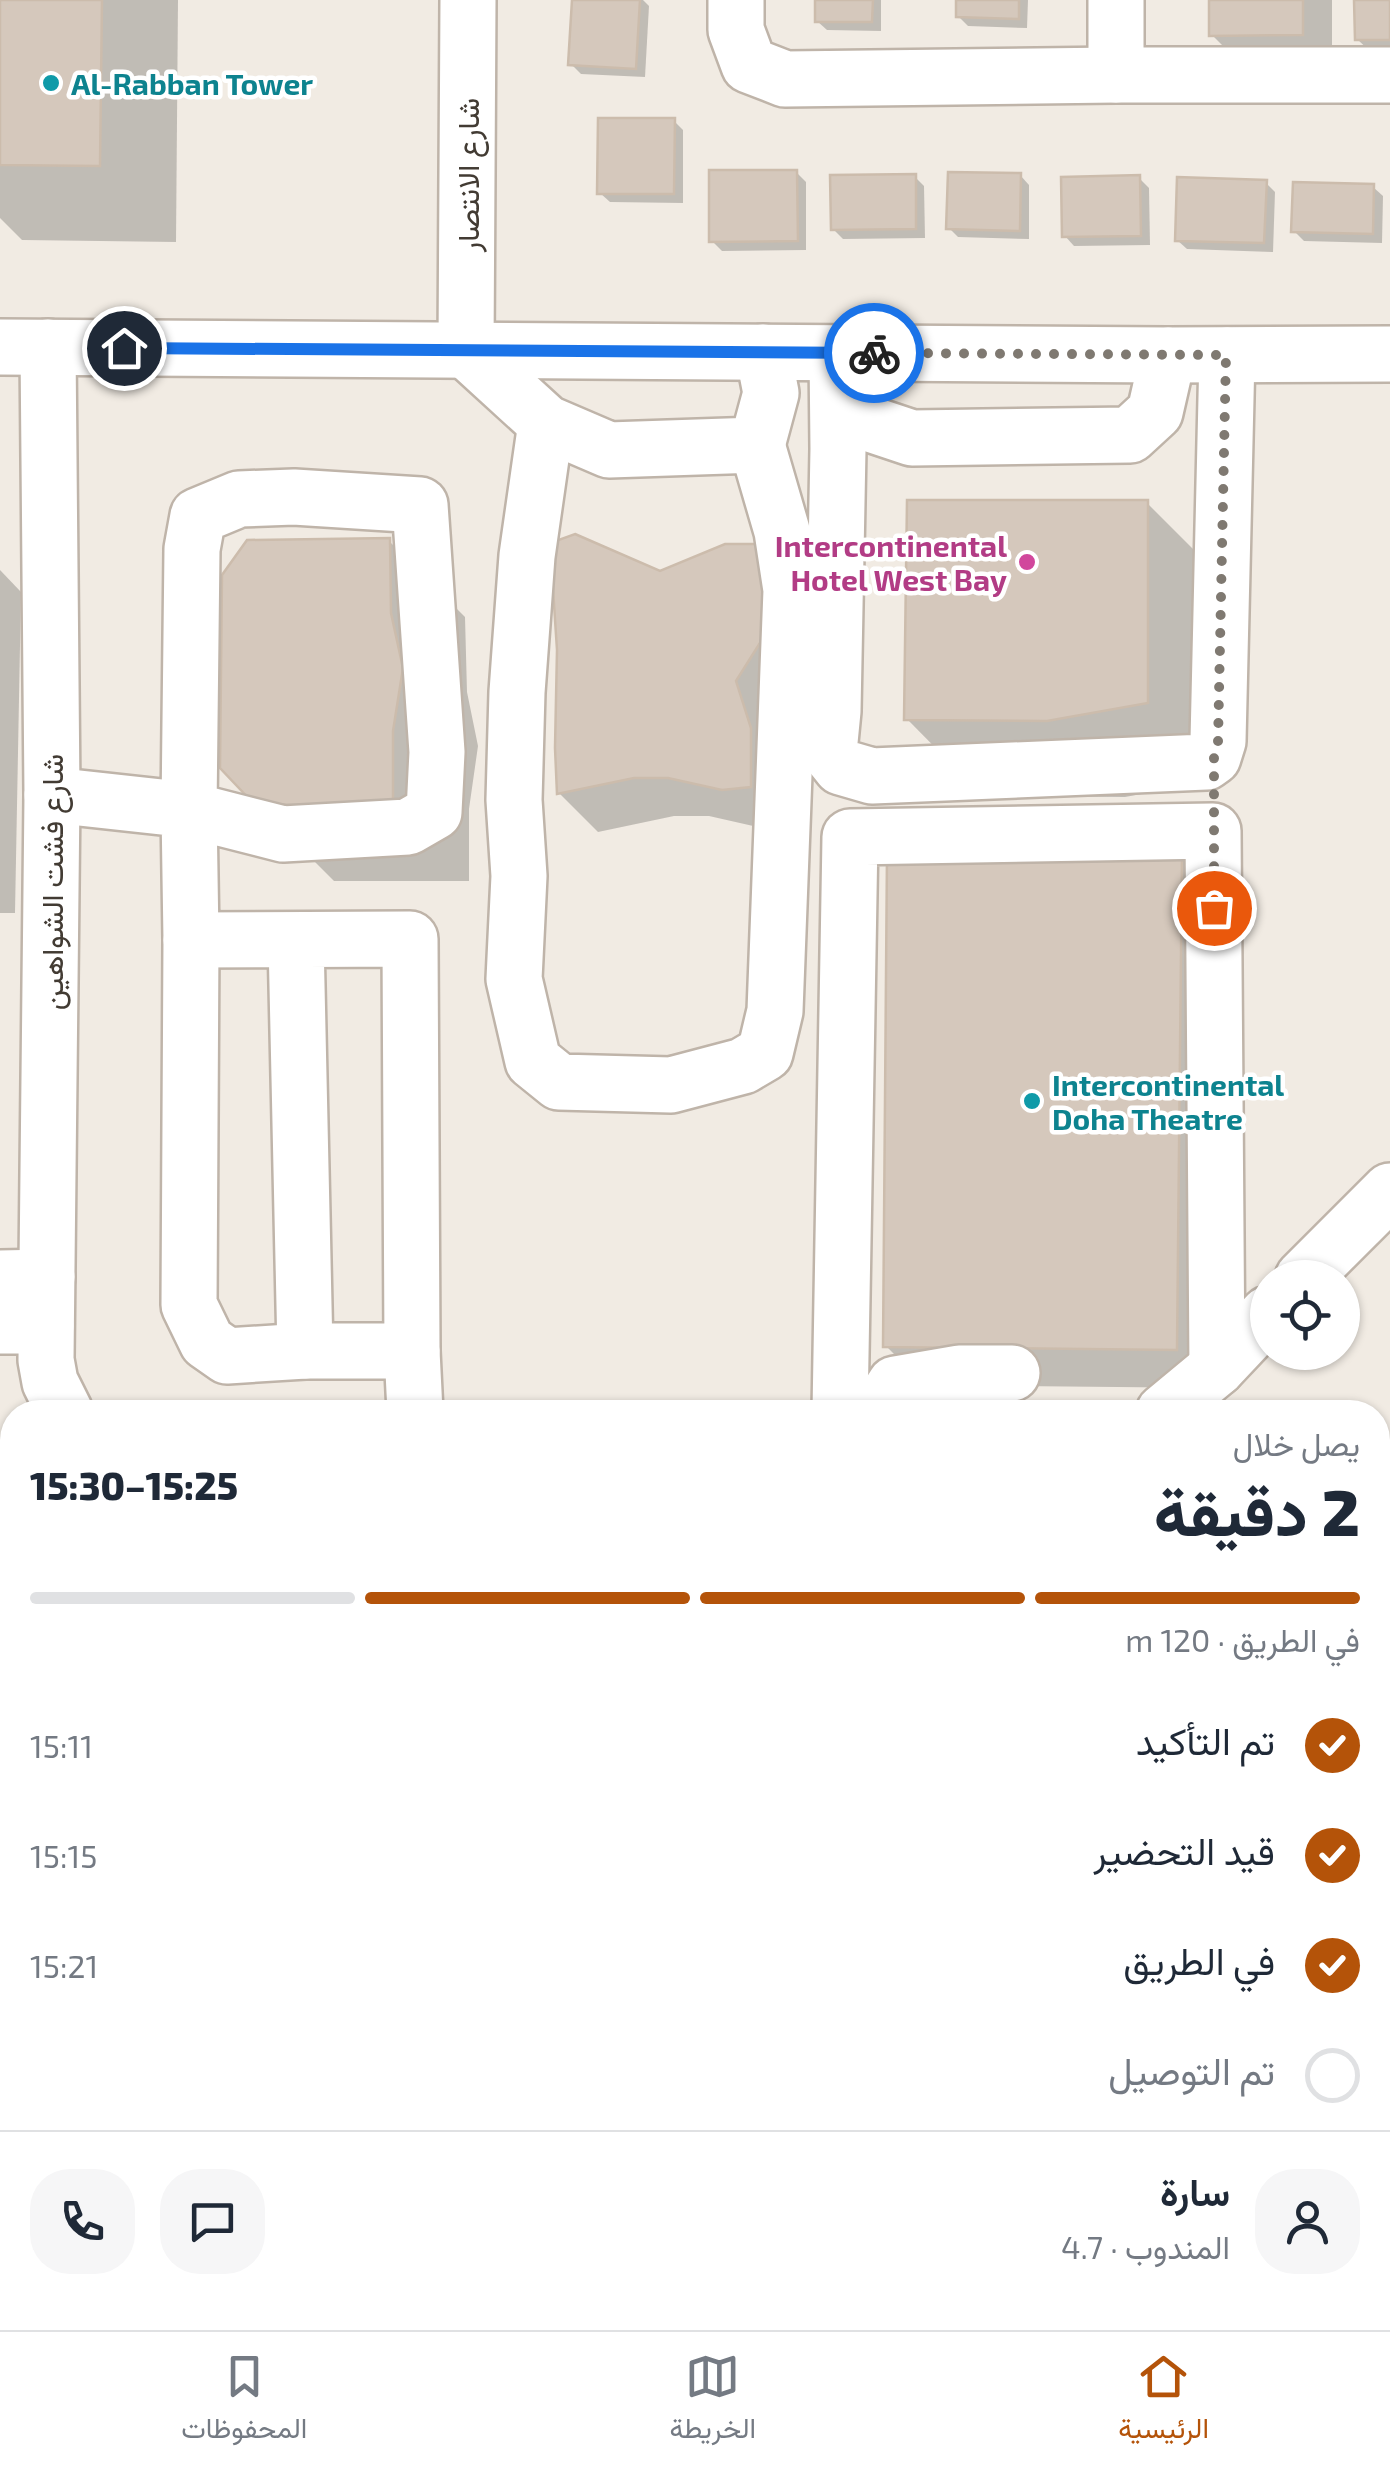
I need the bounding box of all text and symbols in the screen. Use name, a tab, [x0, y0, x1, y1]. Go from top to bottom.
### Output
place label: Al-Rabban Tower	[71, 65, 313, 101]
marker: Al-Rabban Tower	[40, 72, 62, 94]
street label: شارع الانتصار	[449, 98, 489, 253]
courier	[824, 303, 924, 403]
pin	[82, 306, 167, 391]
icon: home	[97, 321, 152, 376]
icon: bike	[847, 326, 902, 381]
place label: Intercontinental Hotel West Bay	[775, 527, 1007, 598]
marker: Intercontinental Hotel West Bay	[1016, 551, 1038, 573]
street label: شارع فشت الشواهين	[33, 754, 73, 1010]
pin	[1172, 866, 1257, 951]
icon: bag	[1187, 881, 1242, 936]
place label: Intercontinental Doha Theatre	[1052, 1066, 1284, 1136]
marker: Intercontinental Doha Theatre	[1021, 1090, 1043, 1112]
map controls	[1250, 1260, 1360, 1370]
button: locate	[1250, 1260, 1360, 1370]
text: يصل خلال	[1233, 1424, 1360, 1462]
text: 15:25–15:30	[30, 1462, 238, 1508]
text: 2 دقيقة	[1154, 1471, 1360, 1549]
text: في الطريق · 120 m	[1125, 1620, 1360, 1658]
text: تم التأكيد	[1136, 1717, 1275, 1763]
icon: check	[1305, 1718, 1360, 1773]
text: 15:11	[30, 1726, 93, 1764]
text: قيد التحضير	[1093, 1827, 1275, 1873]
icon: check	[1305, 1828, 1360, 1883]
text: 15:15	[30, 1836, 97, 1874]
text: في الطريق	[1123, 1937, 1275, 1983]
icon: check	[1305, 1938, 1360, 1993]
text: 15:21	[30, 1946, 98, 1984]
text: تم التوصيل	[1108, 2047, 1275, 2093]
text: سارة	[1160, 2168, 1230, 2214]
button: phone	[30, 2169, 135, 2274]
button: chat	[160, 2169, 265, 2274]
button: person	[1255, 2169, 1360, 2274]
text: المندوب · 4.7	[1061, 2227, 1230, 2265]
tab: المحفوظات	[181, 2349, 307, 2453]
tab: الخريطة	[670, 2349, 756, 2453]
tab: الرئيسية	[1118, 2349, 1209, 2453]

